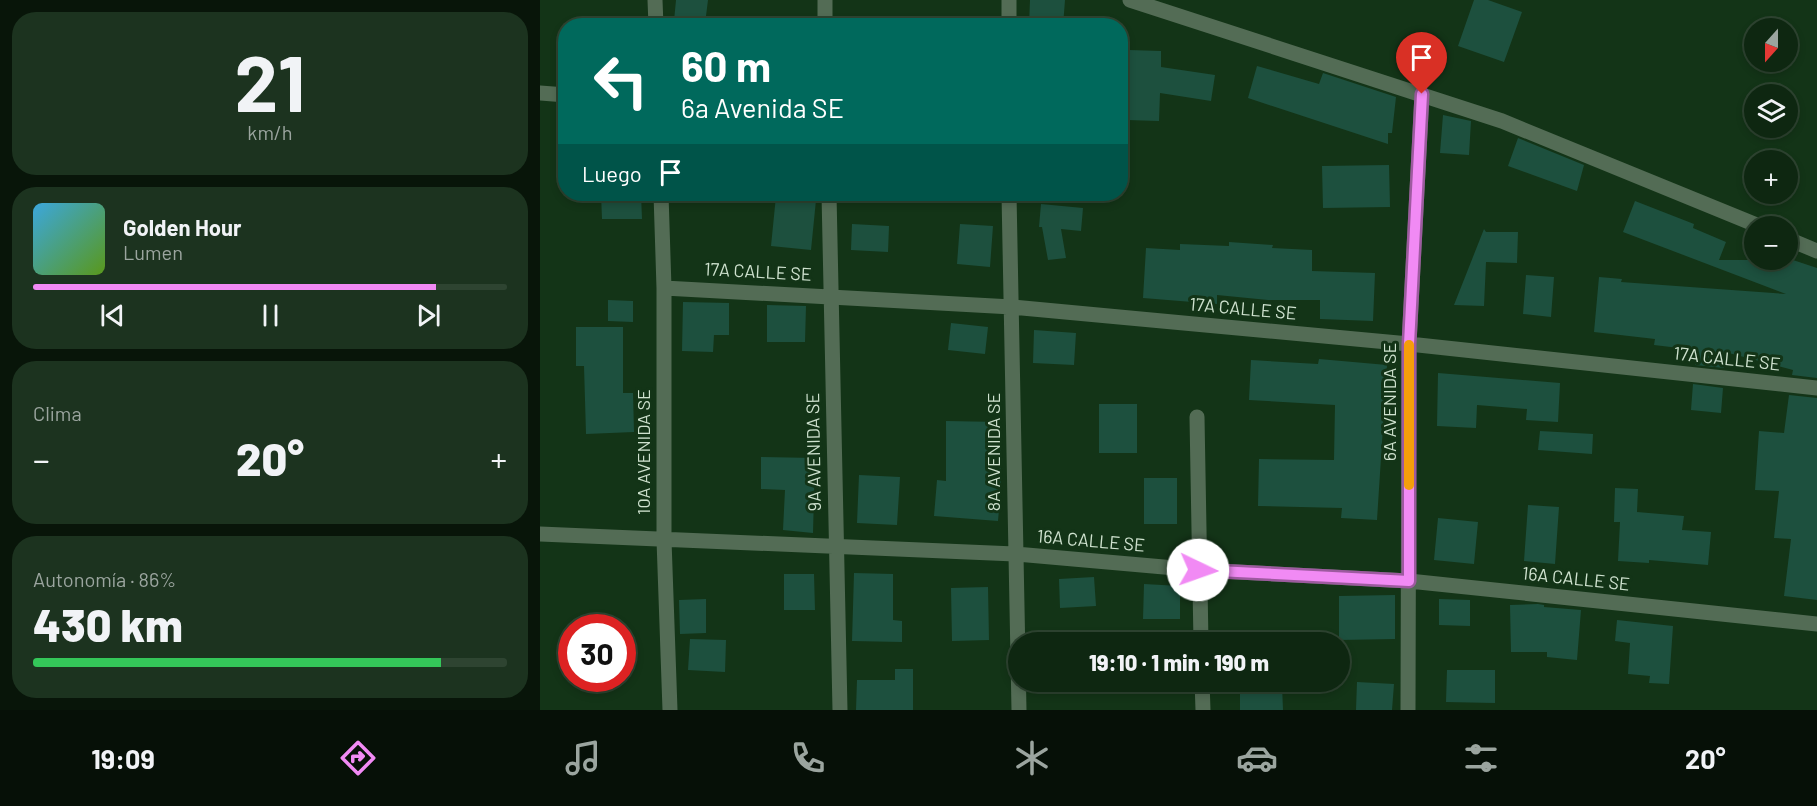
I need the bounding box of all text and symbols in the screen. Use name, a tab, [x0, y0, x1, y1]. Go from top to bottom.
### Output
north arrow	[1744, 18, 1798, 72]
map controls	[1744, 18, 1798, 270]
pin	[1396, 32, 1447, 94]
text: 21	[235, 34, 305, 128]
text: 60 m	[681, 40, 771, 90]
icon: arrive	[1405, 41, 1438, 74]
icon: left	[582, 42, 660, 120]
button: layers	[1744, 84, 1798, 138]
text: 6a Avenida SE	[681, 91, 844, 123]
text: km/h	[247, 120, 293, 144]
button: +	[1744, 150, 1798, 204]
icon: arrive	[654, 156, 687, 189]
text: Luego	[582, 160, 642, 186]
text: Golden Hour	[123, 214, 241, 240]
button: −	[1744, 216, 1798, 270]
text: Lumen	[123, 240, 183, 264]
street label: 17A CALLE SE	[704, 257, 812, 285]
street label: 17A CALLE SE	[1189, 292, 1298, 324]
icon: previous	[96, 299, 129, 332]
icon: pause	[254, 299, 287, 332]
icon: next	[412, 299, 445, 332]
street label: 17A CALLE SE	[1672, 341, 1782, 375]
street label: 6A AVENIDA SE	[1378, 343, 1400, 461]
street label: 10A AVENIDA SE	[632, 389, 654, 515]
street label: 9A AVENIDA SE	[801, 392, 825, 512]
street label: 8A AVENIDA SE	[982, 393, 1004, 511]
text: Clima	[33, 401, 82, 425]
text: 20°	[236, 431, 304, 485]
text: −	[33, 439, 50, 479]
text: +	[491, 439, 507, 479]
street label: 16A CALLE SE	[1036, 524, 1146, 556]
position arrow	[1166, 538, 1230, 602]
street label: 16A CALLE SE	[1521, 561, 1631, 595]
text: Autonomía · 86%	[33, 567, 176, 591]
text: 430 km	[33, 597, 183, 651]
speed limit sign: 30	[558, 614, 636, 692]
text: 19:10 · 1 min · 190 m	[1089, 649, 1269, 675]
icon: directions	[337, 737, 379, 779]
icon: music	[562, 737, 604, 779]
icon: phone	[787, 737, 829, 779]
icon: climate	[1011, 737, 1053, 779]
icon: car	[1236, 737, 1278, 779]
icon: filters	[1460, 737, 1502, 779]
text: 19:09	[91, 742, 155, 774]
text: 20°	[1685, 742, 1726, 774]

